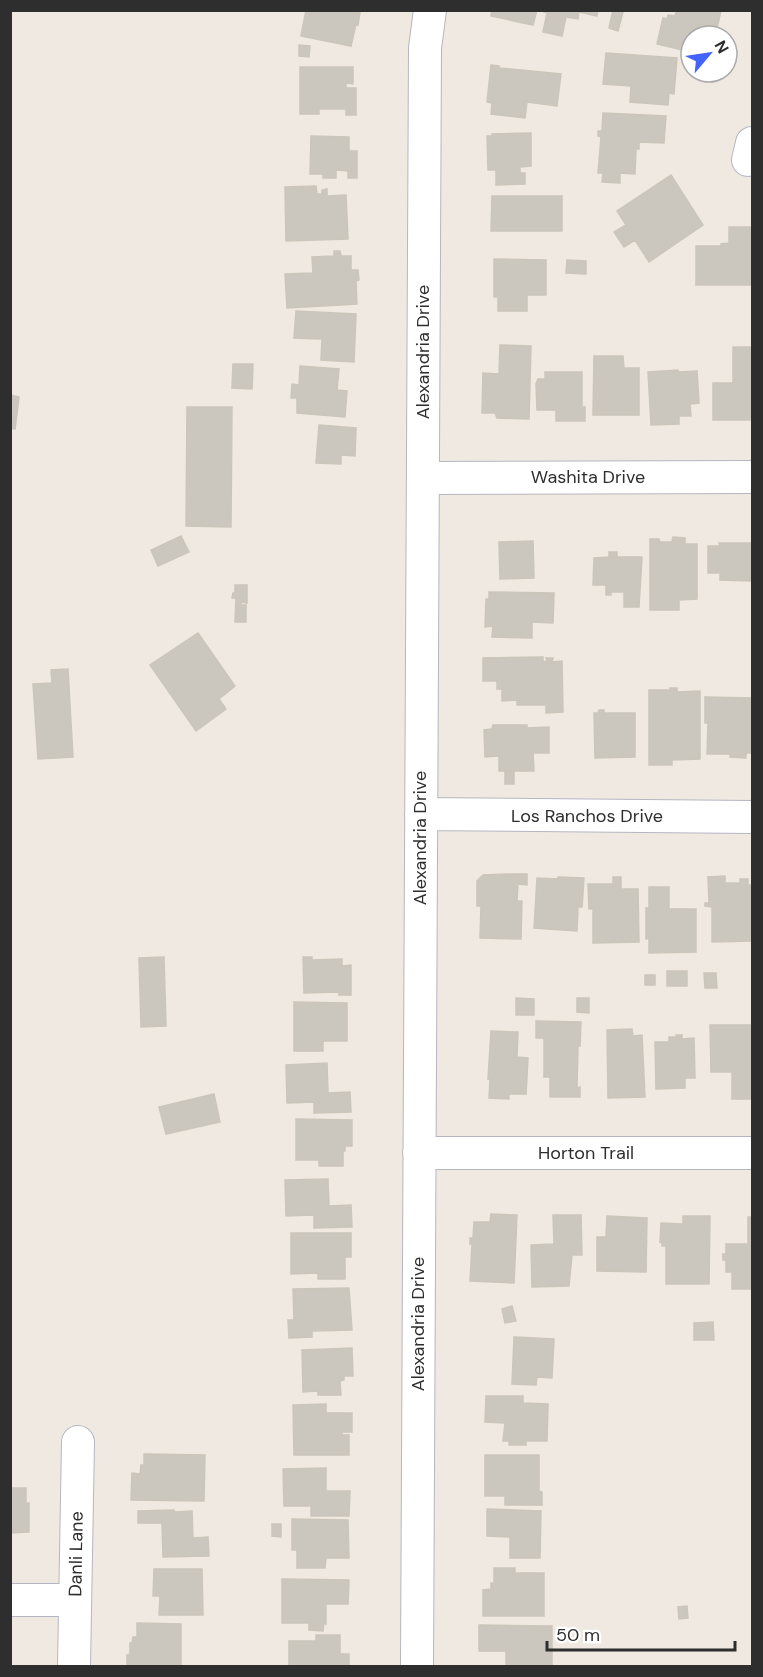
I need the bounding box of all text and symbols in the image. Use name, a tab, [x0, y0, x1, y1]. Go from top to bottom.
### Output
north arrow	[679, 24, 739, 84]
text: N	[710, 37, 734, 57]
street label: Alexandria Drive	[411, 285, 435, 419]
street label: Washita Drive	[531, 465, 645, 489]
street label: Alexandria Drive	[408, 771, 432, 905]
street label: Los Ranchos Drive	[511, 804, 663, 828]
street label: Horton Trail	[538, 1141, 634, 1165]
street label: Alexandria Drive	[406, 1257, 430, 1391]
street label: Danli Lane	[63, 1511, 89, 1597]
scale bar	[547, 1614, 734, 1652]
text: 50 m	[556, 1623, 600, 1647]

